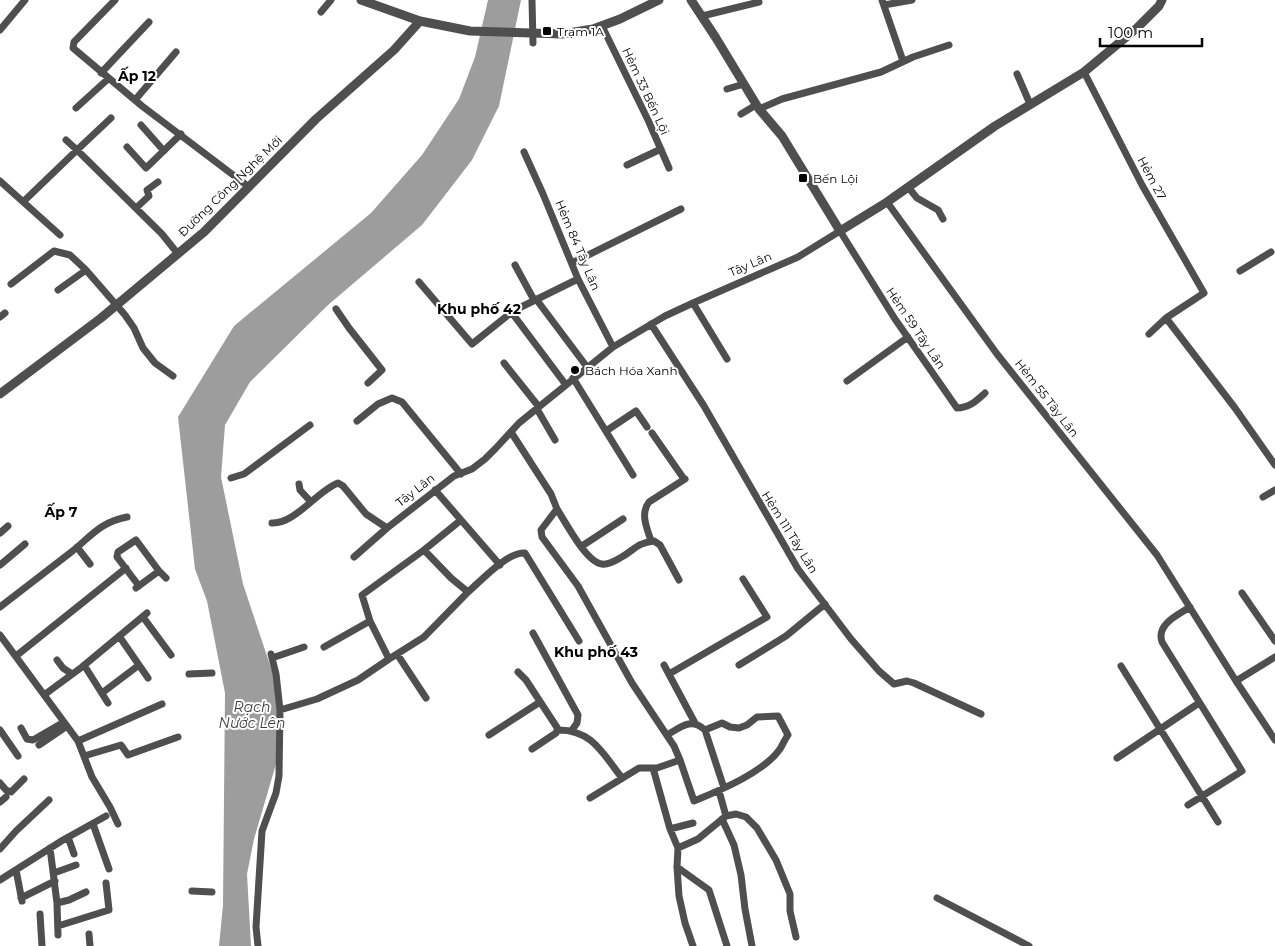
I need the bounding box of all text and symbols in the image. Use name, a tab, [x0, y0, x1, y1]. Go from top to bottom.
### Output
scale bar	[1100, 15, 1202, 47]
text: 100 m	[1108, 23, 1153, 42]
place label: Trạm 1A	[557, 24, 604, 39]
marker: Trạm 1A	[541, 25, 553, 37]
street label: Hẻm 33 Bến Lội	[619, 45, 673, 137]
district label: Ấp 12	[117, 66, 156, 85]
street label: Đường Công Nghệ Mới	[175, 132, 285, 240]
street label: Hẻm 27	[1134, 154, 1170, 202]
place label: Bến Lội	[813, 171, 858, 186]
marker: Bến Lội	[797, 172, 809, 184]
street label: Hẻm 84 Tây Lân	[552, 197, 604, 293]
street label: Tây Lân	[726, 248, 774, 280]
street label: Hẻm 59 Tây Lân	[883, 284, 949, 372]
district label: Khu phố 42	[437, 300, 521, 318]
street label: Hẻm 55 Tây Lân	[1012, 356, 1082, 440]
place label: Bách Hóa Xanh	[585, 363, 678, 378]
marker: Bách Hóa Xanh	[569, 364, 581, 376]
street label: Tây Lân	[393, 470, 437, 510]
street label: Hẻm 111 Tây Lân	[759, 488, 821, 576]
district label: Ấp 7	[43, 502, 78, 521]
district label: Khu phố 43	[554, 643, 638, 661]
water label: Rạch Nước Lên	[219, 698, 285, 732]

